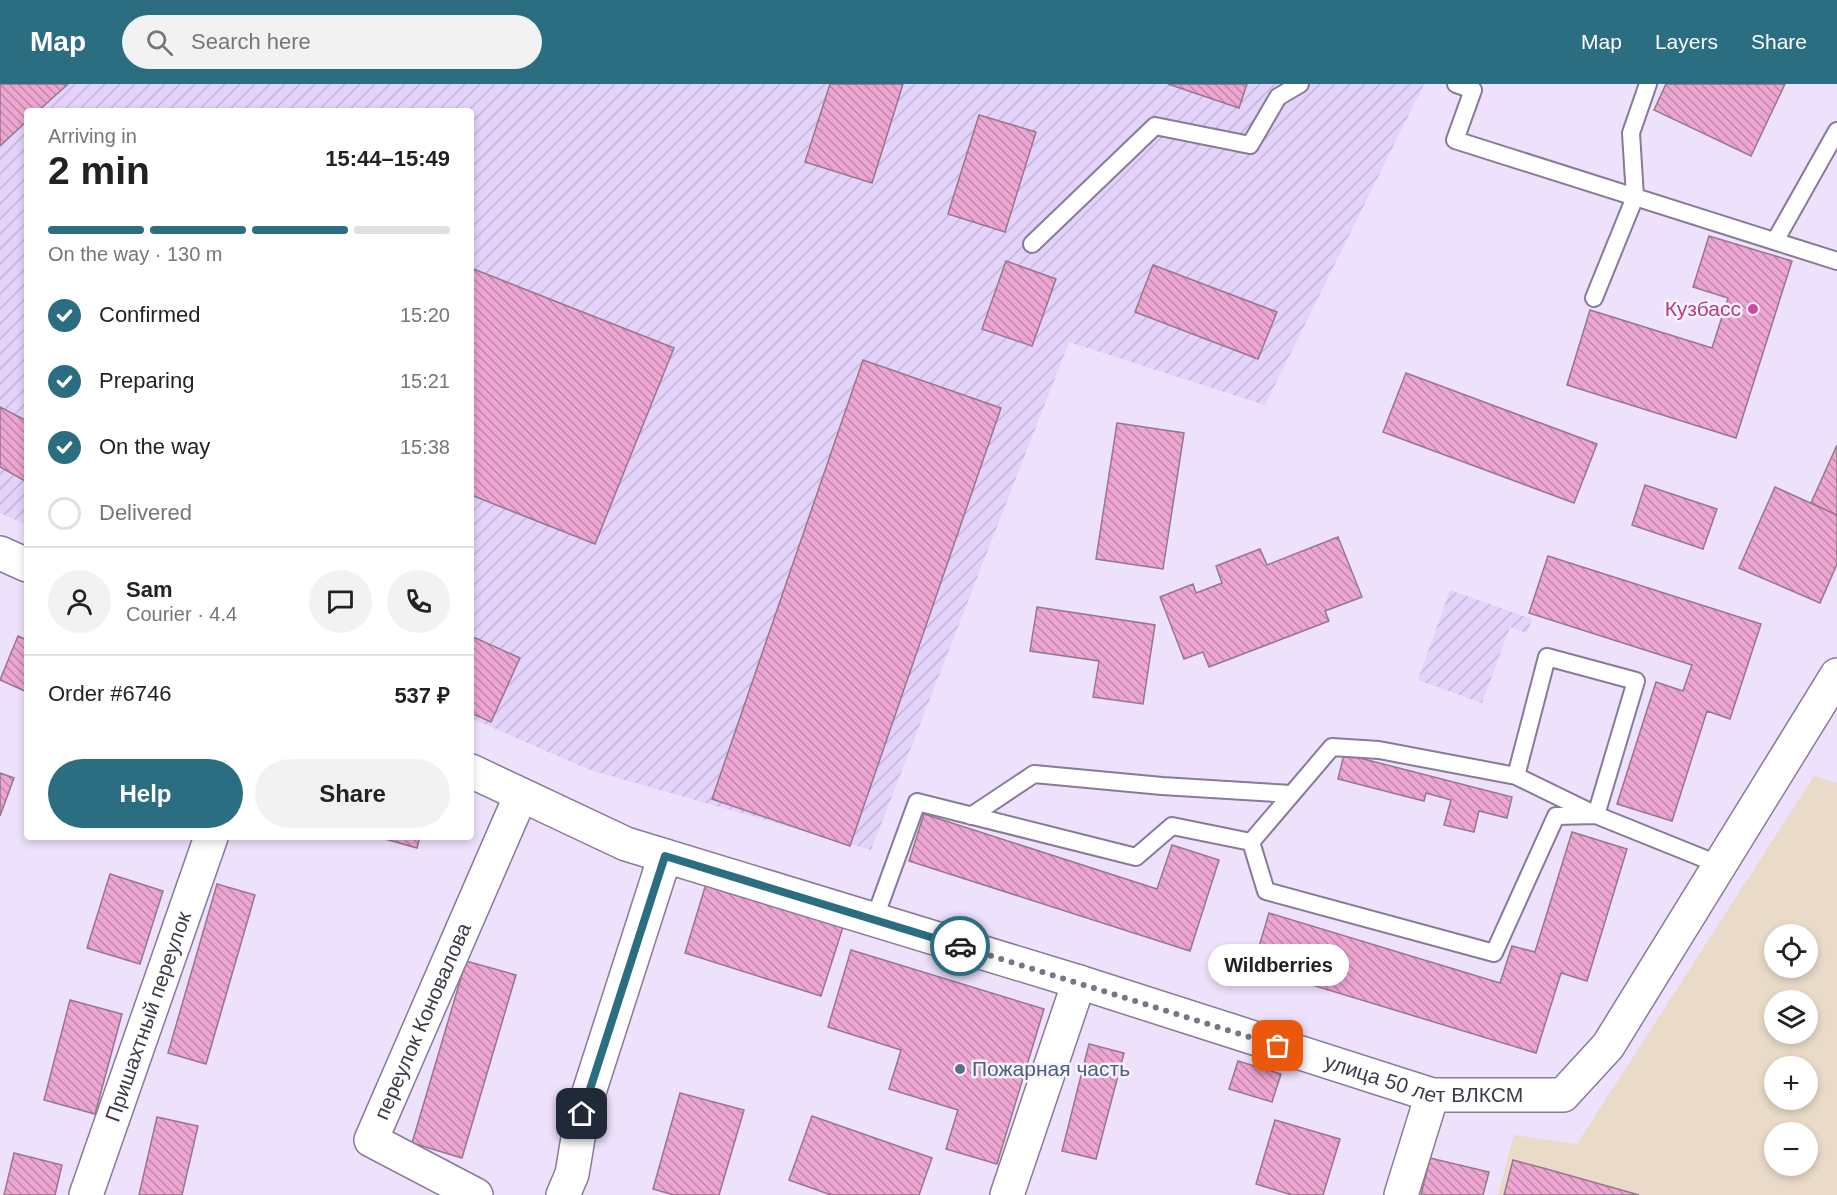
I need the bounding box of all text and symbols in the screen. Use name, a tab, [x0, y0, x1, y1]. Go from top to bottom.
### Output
search box	[122, 15, 542, 69]
text: Map	[30, 26, 86, 57]
icon: search	[143, 26, 176, 59]
text: Search here	[191, 29, 311, 54]
text: Map	[1581, 30, 1622, 53]
text: Layers	[1655, 30, 1718, 53]
text: Share	[1751, 30, 1807, 53]
text: Arriving in	[48, 125, 137, 147]
text: 15:44–15:49	[325, 146, 450, 171]
text: 2 min	[48, 149, 150, 192]
text: On the way · 130 m	[48, 243, 223, 265]
place label: Кузбасс	[1665, 297, 1741, 320]
icon: check	[48, 299, 81, 332]
text: Confirmed	[99, 302, 200, 327]
marker: Кузбасс	[1746, 302, 1760, 316]
text: 15:20	[400, 304, 450, 326]
icon: check	[48, 365, 81, 398]
text: Preparing	[99, 368, 194, 393]
text: 15:21	[400, 370, 450, 392]
icon: check	[48, 431, 81, 464]
text: On the way	[99, 434, 210, 459]
text: 15:38	[400, 436, 450, 458]
text: Delivered	[99, 500, 192, 525]
button: person	[48, 570, 111, 633]
button: chat	[309, 570, 372, 633]
button: phone	[387, 570, 450, 633]
text: Sam	[126, 577, 172, 602]
text: Courier · 4.4	[126, 603, 237, 625]
text: Order #6746	[48, 681, 172, 706]
text: 537 ₽	[394, 683, 450, 708]
button: Help	[48, 759, 243, 828]
button: Share	[255, 759, 450, 828]
street label: Пришахтный переулок	[101, 908, 195, 1124]
courier	[930, 916, 990, 976]
street label: переулок Коновалова	[369, 919, 475, 1123]
map controls	[1764, 924, 1818, 1176]
button: locate	[1764, 924, 1818, 978]
icon: car	[944, 930, 977, 963]
callout: Wildberries	[1208, 944, 1348, 986]
text: Wildberries	[1224, 954, 1333, 976]
button: layers	[1764, 990, 1818, 1044]
pin	[1252, 1020, 1303, 1071]
icon: bag	[1261, 1029, 1294, 1062]
street label: улица 50 лет ВЛКСМ	[1322, 1049, 1523, 1107]
button: +	[1764, 1056, 1818, 1110]
place label: Пожарная часть	[972, 1057, 1130, 1080]
marker: Пожарная часть	[953, 1062, 967, 1076]
pin	[556, 1088, 607, 1139]
icon: home	[565, 1097, 598, 1130]
button: −	[1764, 1122, 1818, 1176]

